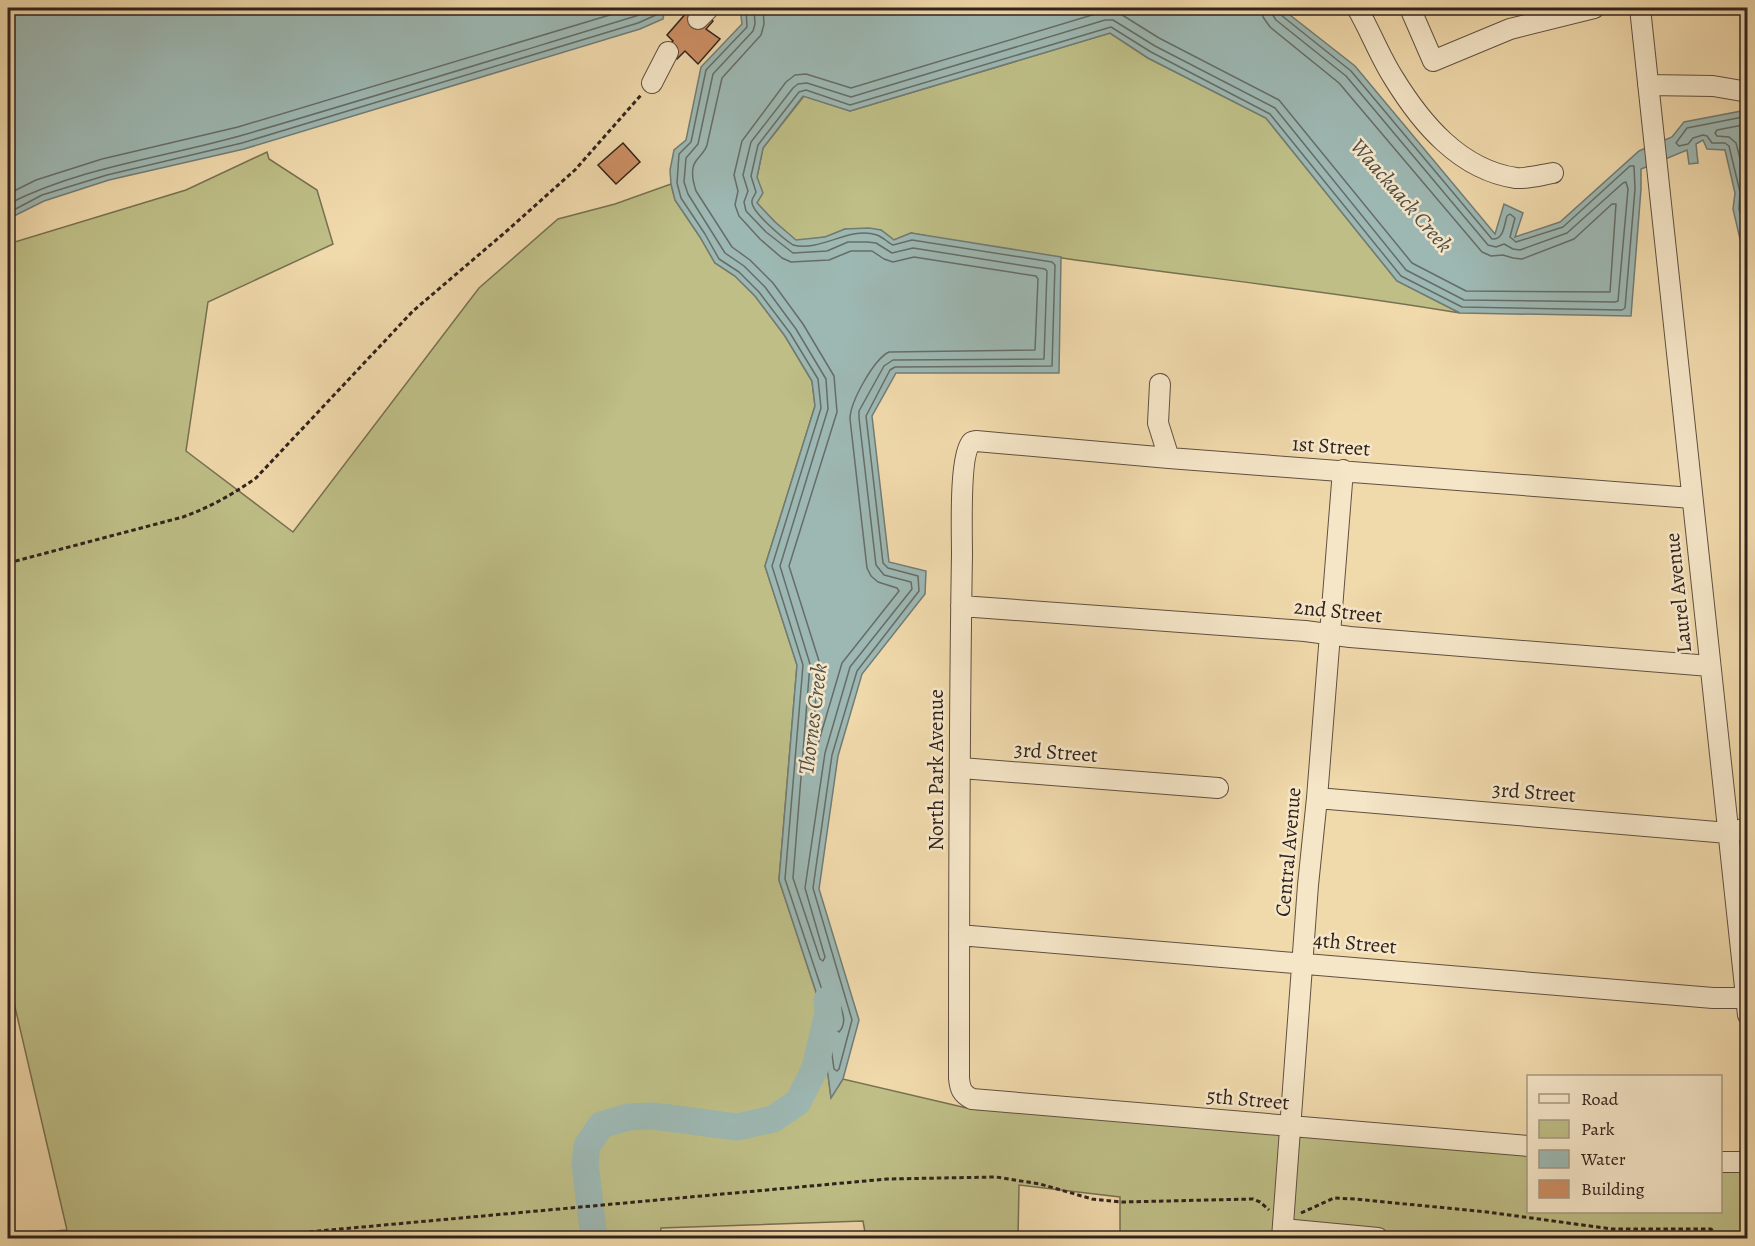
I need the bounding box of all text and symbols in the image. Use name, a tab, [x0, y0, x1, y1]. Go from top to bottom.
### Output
water label: Waackaack Creek	[1343, 132, 1459, 259]
street label: 1st Street	[1291, 429, 1371, 463]
street label: Laurel Avenue	[1658, 531, 1698, 655]
street label: 2nd Street	[1292, 592, 1384, 630]
water label: Thornes Creek	[791, 661, 835, 777]
street label: North Park Avenue	[922, 689, 950, 851]
street label: 3rd Street	[1013, 735, 1099, 769]
street label: 3rd Street	[1491, 775, 1577, 809]
street label: Central Avenue	[1268, 786, 1308, 918]
street label: 4th Street	[1312, 925, 1398, 961]
legend	[1527, 1075, 1722, 1213]
street label: 5th Street	[1205, 1081, 1291, 1117]
text: Road	[1581, 1087, 1619, 1111]
text: Park	[1581, 1117, 1615, 1141]
text: Water	[1580, 1147, 1626, 1171]
text: Building	[1581, 1177, 1645, 1201]

